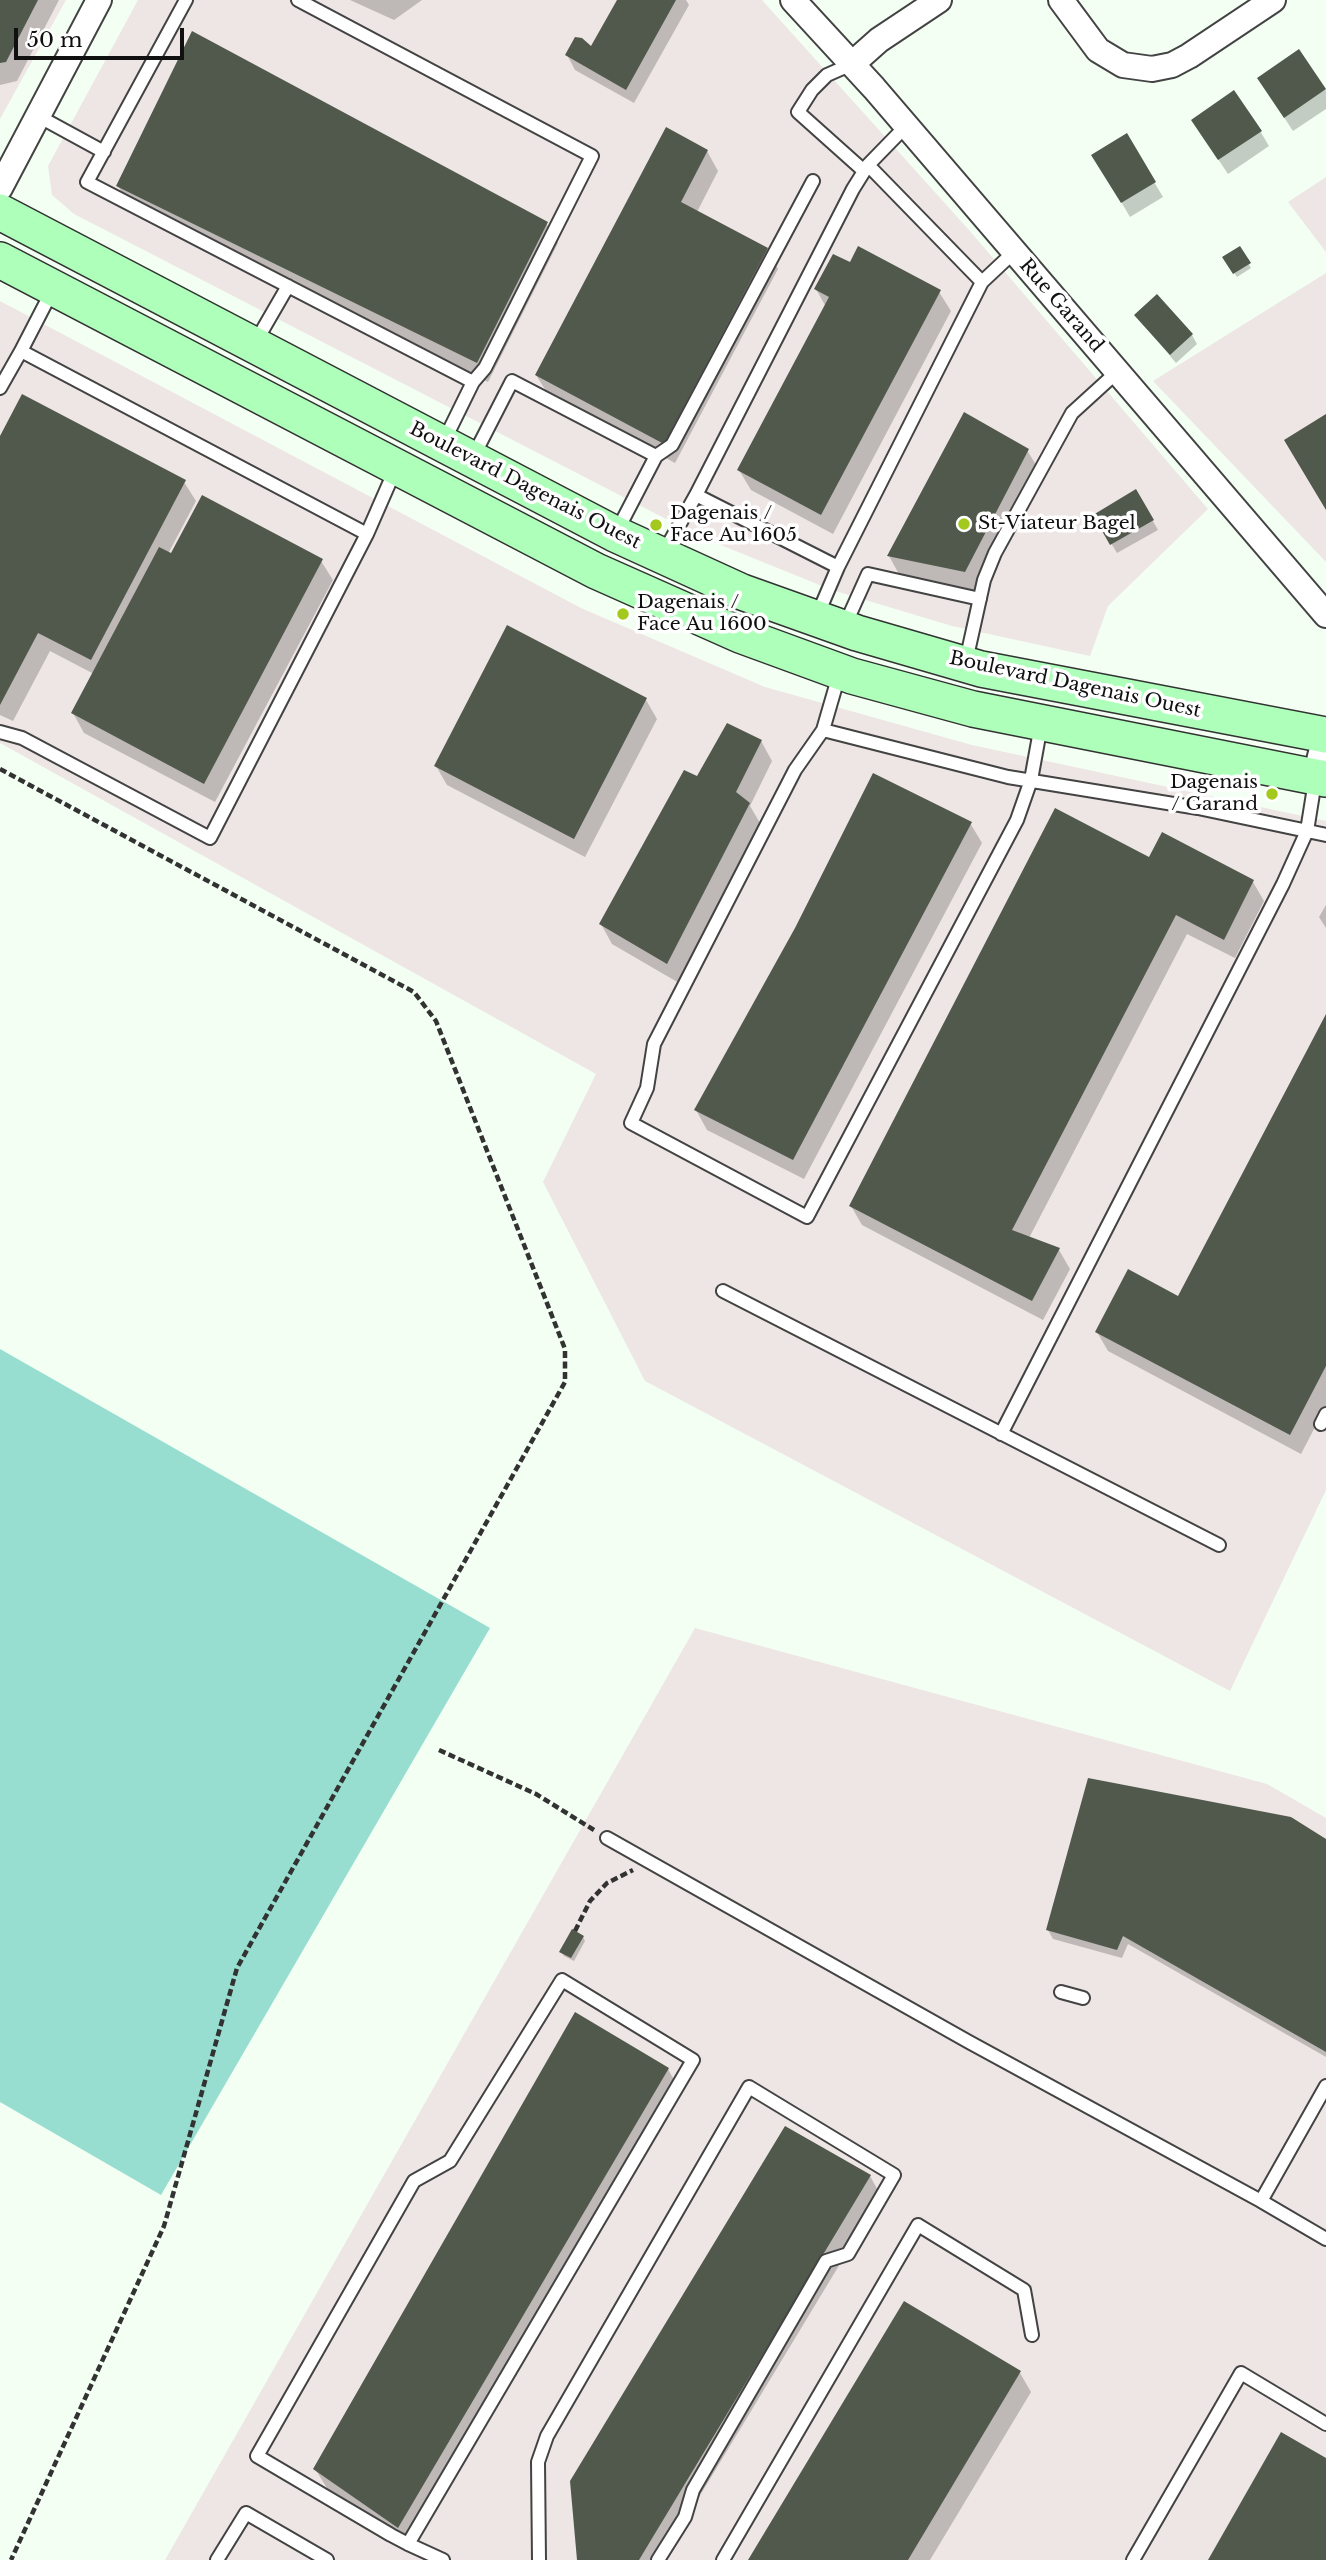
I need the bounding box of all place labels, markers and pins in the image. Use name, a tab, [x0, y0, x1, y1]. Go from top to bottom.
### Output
place label: Dagenais / Face Au 1605	[670, 503, 797, 547]
place label: St-Viateur Bagel	[978, 513, 1136, 535]
marker: St-Viateur Bagel	[956, 516, 972, 532]
marker: Dagenais / Face Au 1605	[648, 517, 664, 533]
place label: Dagenais / Face Au 1600	[637, 592, 767, 636]
marker: Dagenais / Face Au 1600	[615, 606, 631, 622]
place label: Dagenais / Garand	[1170, 772, 1258, 816]
marker: Dagenais / Garand	[1264, 786, 1280, 802]

